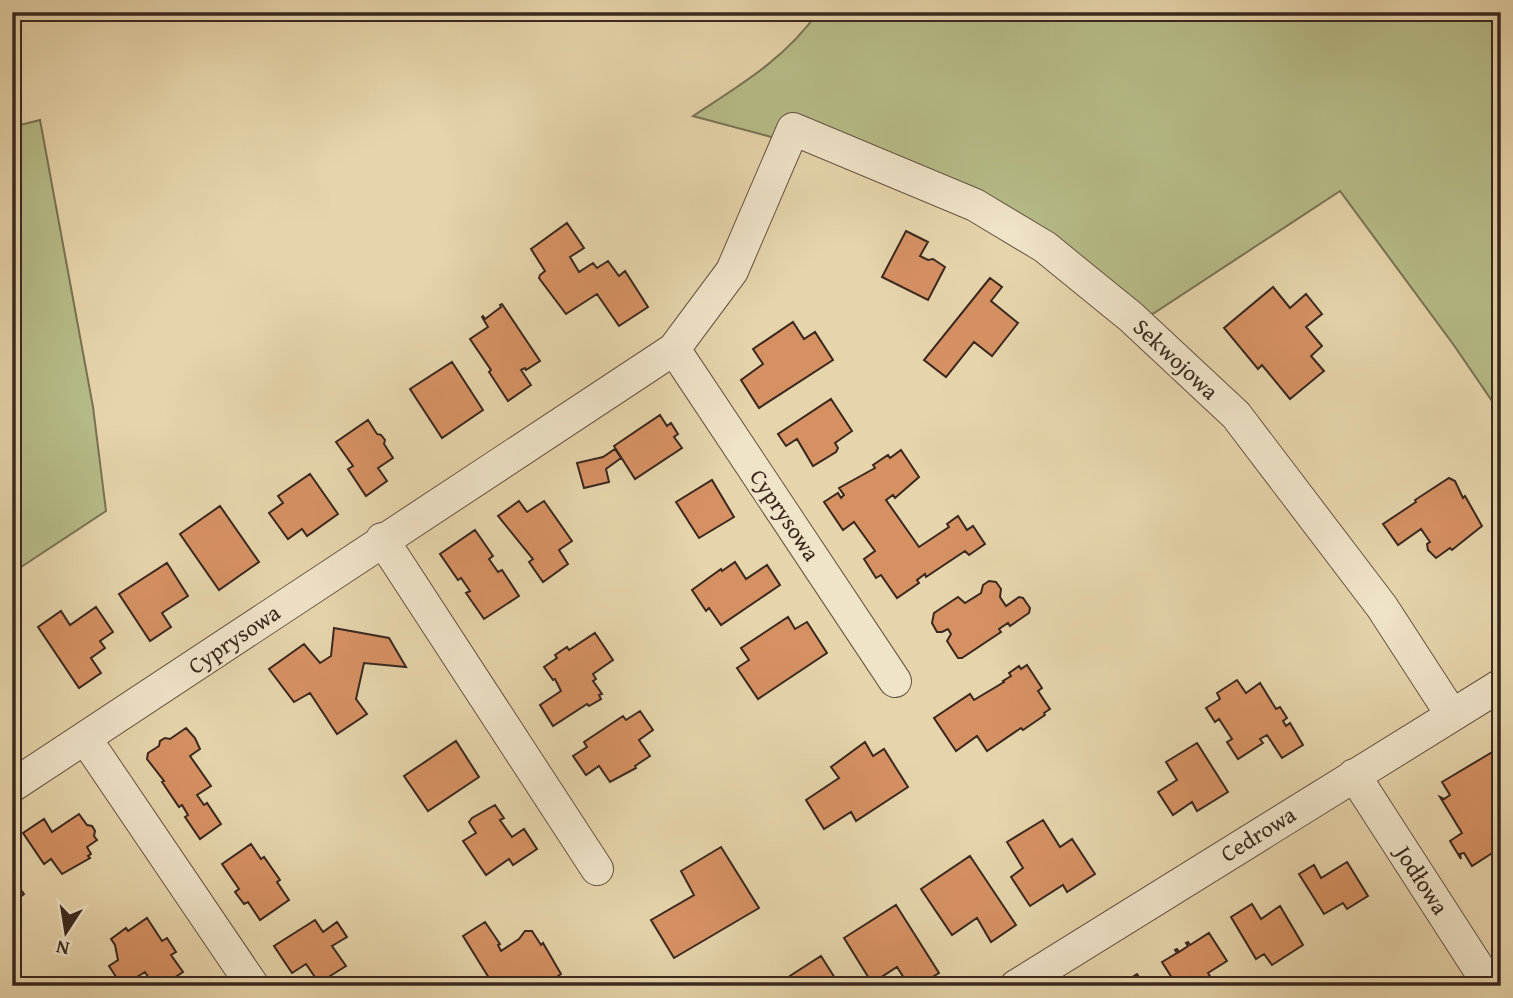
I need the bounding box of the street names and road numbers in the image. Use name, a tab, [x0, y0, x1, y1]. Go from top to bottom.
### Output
street label: Sekwojowa	[1126, 310, 1226, 407]
street label: Cyprysowa	[742, 462, 828, 567]
street label: Cyprysowa	[181, 596, 286, 682]
street label: Cedrowa	[1214, 798, 1302, 870]
street label: Jodłowa	[1386, 836, 1457, 921]

